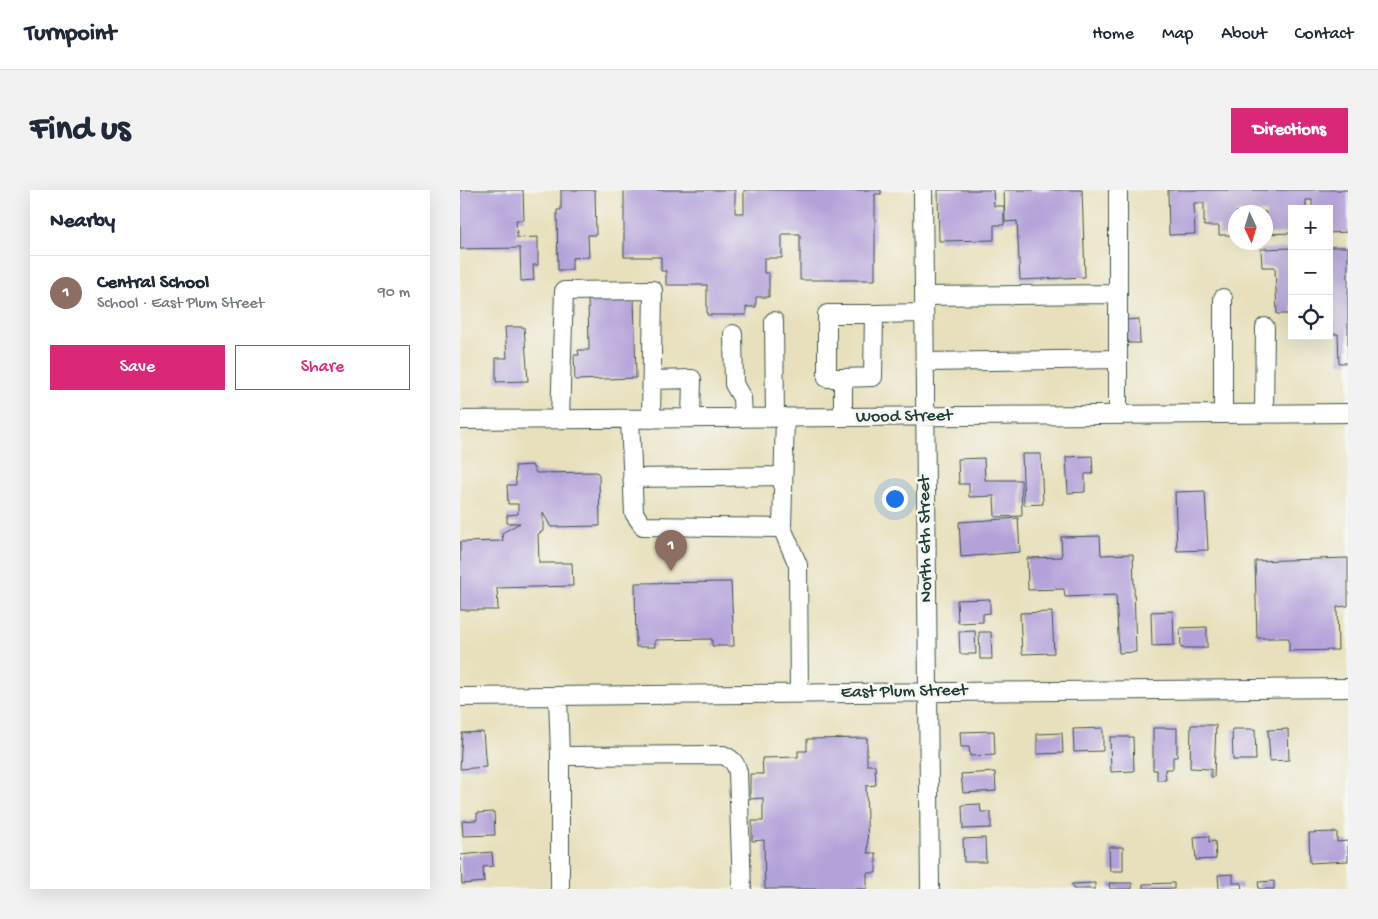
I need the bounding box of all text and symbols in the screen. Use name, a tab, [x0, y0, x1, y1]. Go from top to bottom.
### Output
text: Turnpoint	[25, 20, 116, 49]
text: Home	[1092, 24, 1134, 45]
text: Map	[1162, 24, 1193, 45]
text: About	[1221, 24, 1267, 45]
text: Contact	[1295, 24, 1353, 45]
button: Directions	[1231, 108, 1348, 153]
text: Find us	[30, 110, 130, 151]
north arrow	[1228, 205, 1273, 250]
map controls	[1288, 205, 1333, 340]
button: +	[1288, 205, 1333, 250]
text: Nearby	[50, 210, 115, 235]
button: −	[1288, 250, 1333, 295]
text: Central School	[97, 272, 209, 295]
text: 1	[63, 284, 69, 303]
text: 90 m	[378, 284, 410, 303]
text: School · East Plum Street	[97, 295, 264, 314]
button: locate	[1288, 295, 1333, 340]
button: Save	[50, 345, 225, 390]
button: Share	[235, 345, 410, 390]
street label: Wood Street	[855, 406, 954, 428]
street label: North 6th Street	[914, 474, 938, 603]
your location	[882, 486, 908, 512]
pin: 1	[655, 530, 687, 571]
street label: East Plum Street	[840, 680, 969, 704]

